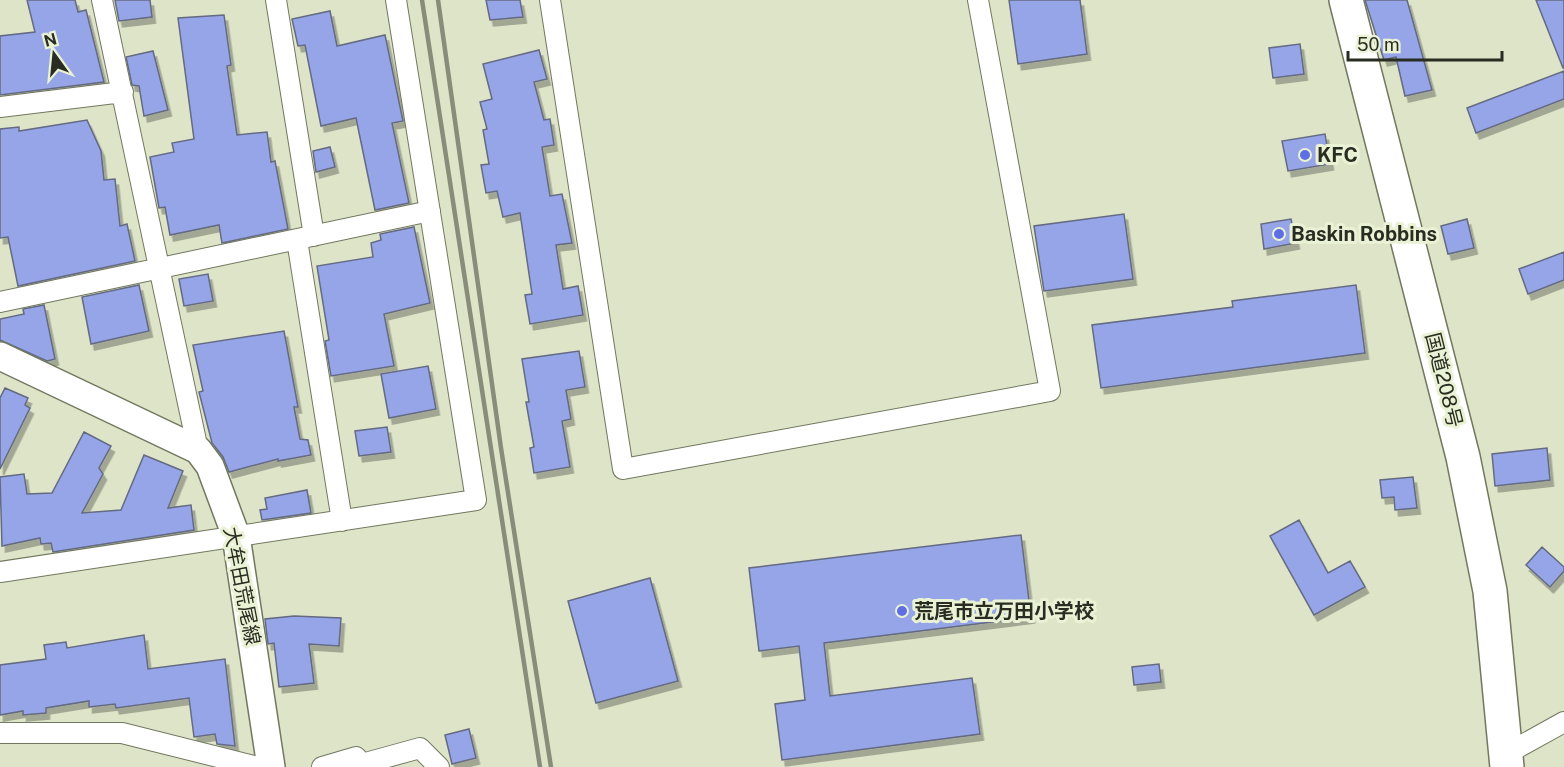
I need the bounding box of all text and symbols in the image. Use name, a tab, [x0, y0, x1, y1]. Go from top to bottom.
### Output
north arrow	[24, 24, 84, 84]
scale bar	[1348, 24, 1502, 62]
text: N	[42, 29, 59, 51]
text: 50 m	[1357, 34, 1400, 55]
place label: KFC	[1317, 143, 1358, 167]
marker: KFC	[1298, 148, 1312, 162]
place label: Baskin Robbins	[1291, 222, 1437, 246]
marker: Baskin Robbins	[1272, 227, 1286, 241]
street label: 国道208号	[1421, 330, 1467, 430]
street label: 大牟田荒尾線	[219, 525, 265, 647]
place label: 荒尾市立万田小学校	[914, 599, 1094, 623]
marker: 荒尾市立万田小学校	[895, 604, 909, 618]

